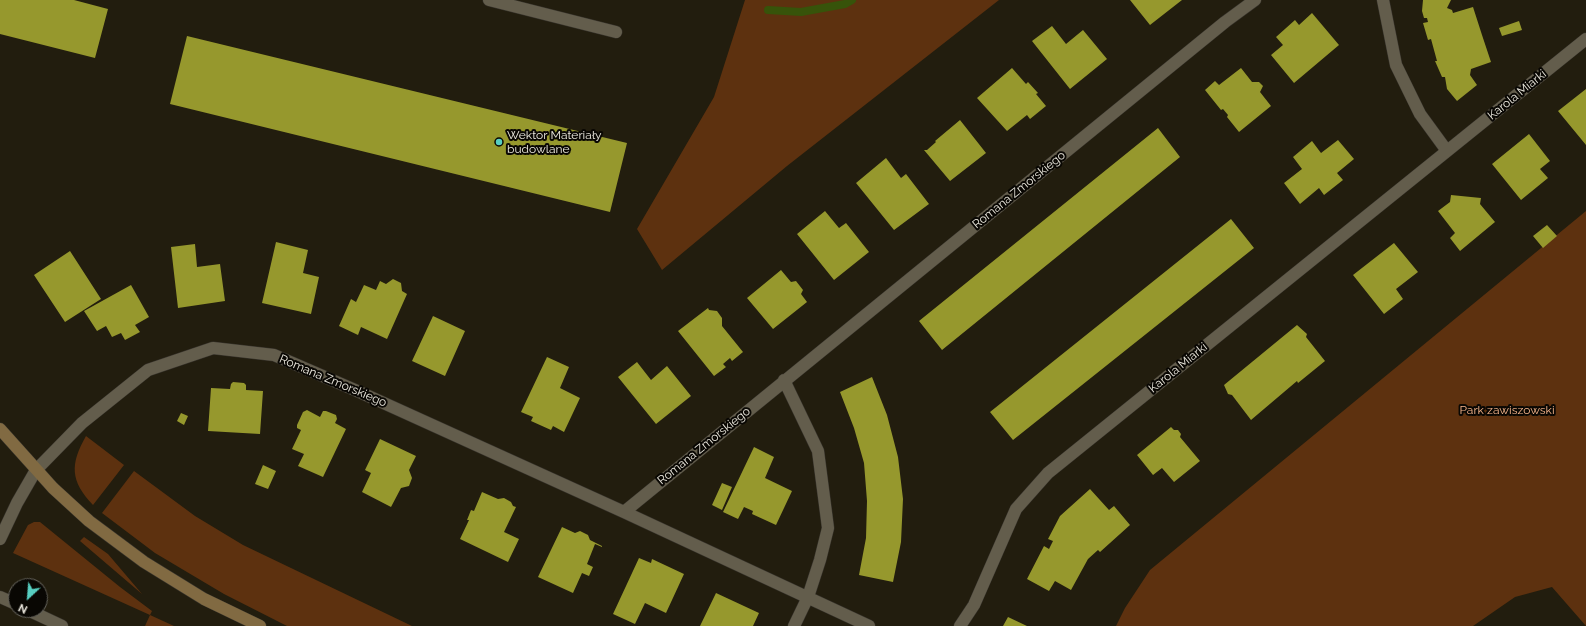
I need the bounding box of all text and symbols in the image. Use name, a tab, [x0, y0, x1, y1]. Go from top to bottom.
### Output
street label: Karola Miarki	[1485, 67, 1549, 123]
place label: Wektor Materiały budowlane	[507, 128, 602, 156]
marker: Wektor Materiały budowlane	[494, 137, 504, 147]
street label: Romana Zmorskiego	[970, 148, 1068, 232]
street label: Karola Miarki	[1146, 340, 1210, 396]
street label: Romana Zmorskiego	[277, 352, 389, 410]
park label: Park zawiszowski	[1459, 403, 1555, 417]
street label: Romana Zmorskiego	[655, 404, 753, 488]
north arrow	[8, 578, 48, 618]
text: N	[16, 601, 30, 616]

